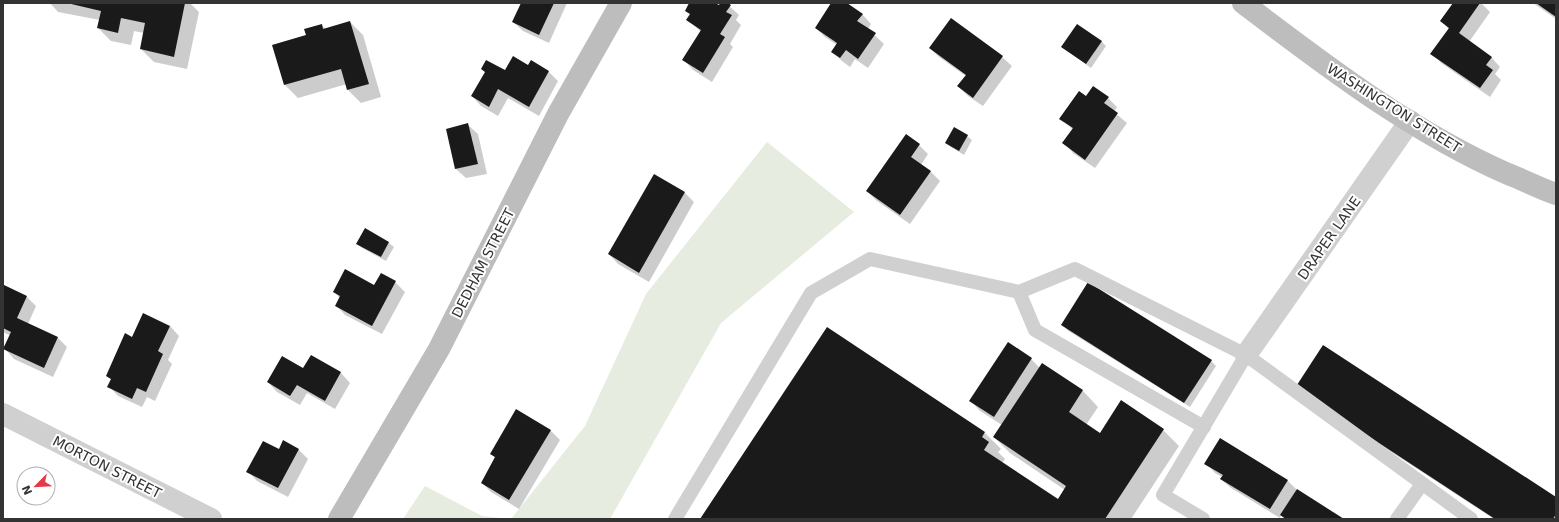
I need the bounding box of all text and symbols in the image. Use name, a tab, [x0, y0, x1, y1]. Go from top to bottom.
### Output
street label: WASHINGTON STREET	[1324, 60, 1464, 156]
street label: DRAPER LANE	[1294, 193, 1364, 283]
street label: DEDHAM STREET	[449, 205, 518, 320]
street label: MORTON STREET	[50, 433, 164, 502]
north arrow	[16, 466, 56, 506]
text: N	[20, 483, 35, 497]

